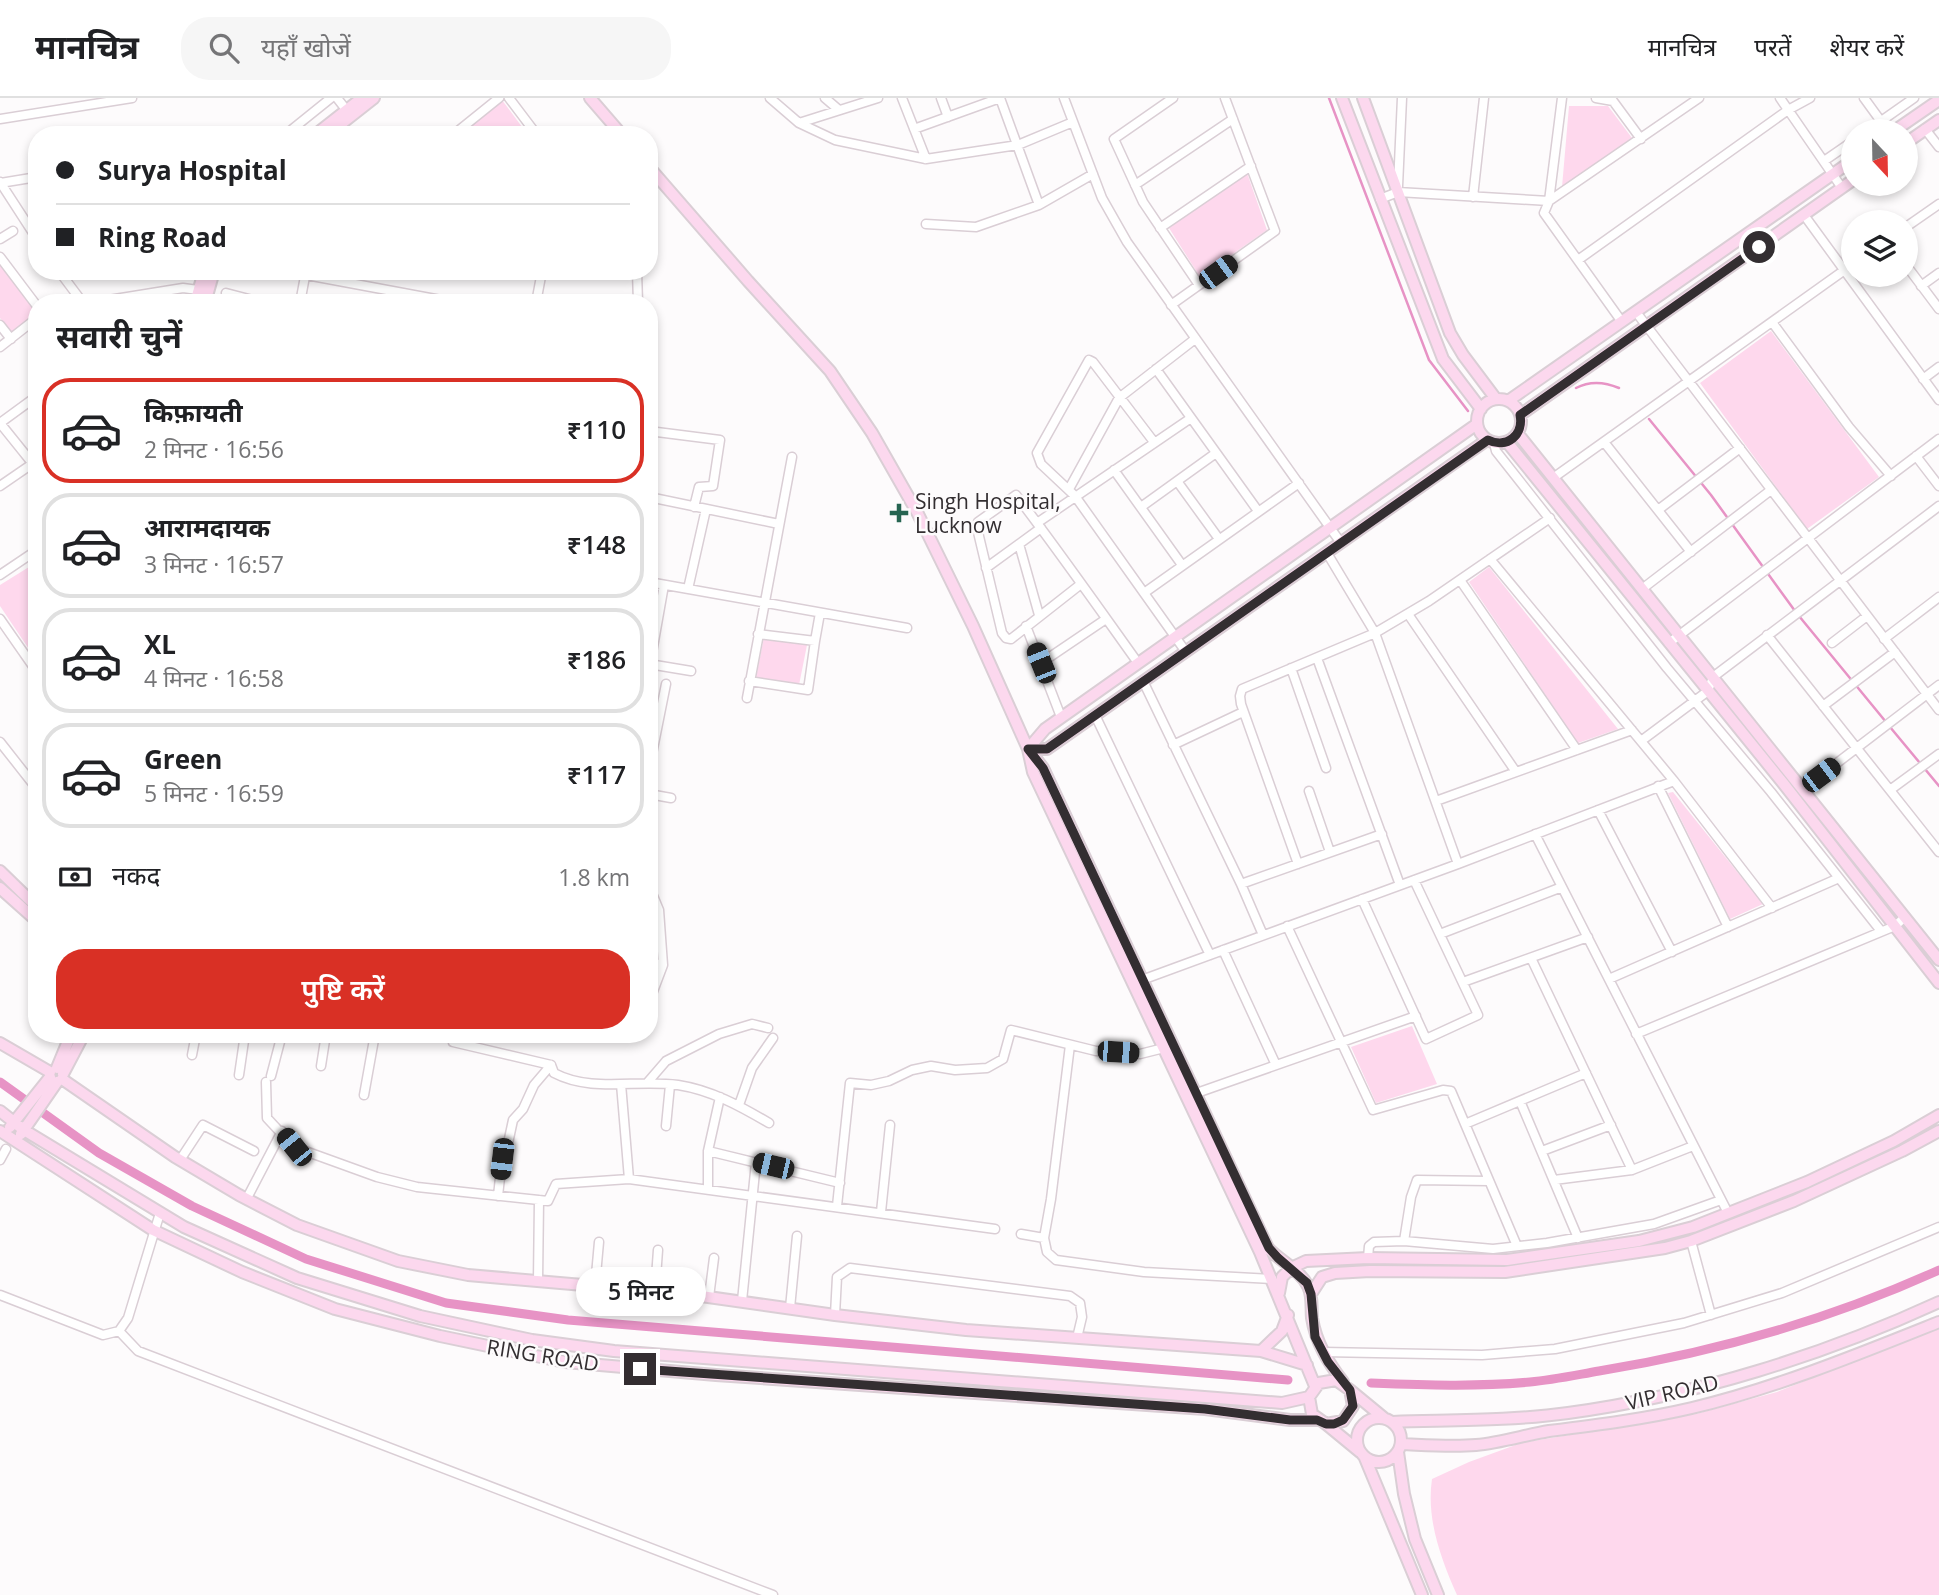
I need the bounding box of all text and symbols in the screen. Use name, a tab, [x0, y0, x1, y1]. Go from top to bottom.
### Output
search box	[181, 17, 671, 80]
text: मानचित्र	[35, 24, 139, 69]
icon: search	[205, 29, 243, 67]
text: यहाँ खोजें	[261, 29, 351, 65]
text: मानचित्र	[1648, 30, 1716, 63]
text: परतें	[1754, 30, 1791, 63]
text: शेयर करें	[1829, 30, 1904, 63]
north arrow	[1841, 119, 1918, 196]
map controls	[1841, 119, 1918, 287]
text: Surya Hospital	[98, 152, 287, 188]
button: layers	[1841, 210, 1918, 287]
text: Ring Road	[98, 219, 227, 255]
route start	[1743, 231, 1775, 263]
car	[1195, 251, 1242, 293]
text: सवारी चुनें	[56, 314, 182, 357]
text: किफ़ायती	[144, 394, 243, 430]
icon: car	[60, 399, 123, 462]
text: ₹110	[567, 411, 626, 447]
text: 2 मिनट · 16:56	[144, 433, 284, 465]
place label: Singh Hospital, Lucknow	[915, 487, 1061, 539]
marker: Singh Hospital, Lucknow	[889, 503, 909, 523]
text: आरामदायक	[144, 509, 270, 545]
icon: car	[60, 514, 123, 577]
text: ₹148	[567, 526, 626, 562]
text: 3 मिनट · 16:57	[144, 548, 284, 580]
text: XL	[144, 626, 176, 662]
icon: car	[60, 629, 123, 692]
car	[1024, 640, 1059, 686]
text: ₹186	[567, 641, 626, 677]
text: 4 मिनट · 16:58	[144, 662, 284, 694]
text: Green	[144, 741, 222, 777]
icon: car	[60, 744, 123, 807]
car	[1798, 754, 1845, 796]
text: ₹117	[567, 756, 626, 792]
text: 5 मिनट · 16:59	[144, 777, 284, 809]
text: नकद	[112, 857, 160, 893]
icon: cash	[56, 858, 94, 896]
text: 1.8 km	[558, 861, 630, 893]
button: पुष्टि करें	[56, 949, 630, 1029]
car	[1097, 1040, 1140, 1064]
car	[273, 1124, 316, 1170]
car	[490, 1137, 515, 1181]
car	[751, 1151, 796, 1181]
callout: 5 मिनट	[575, 1268, 705, 1316]
text: 5 मिनट	[608, 1275, 674, 1307]
street label: RING ROAD	[485, 1332, 601, 1378]
route end	[624, 1353, 656, 1385]
street label: VIP ROAD	[1623, 1368, 1721, 1416]

